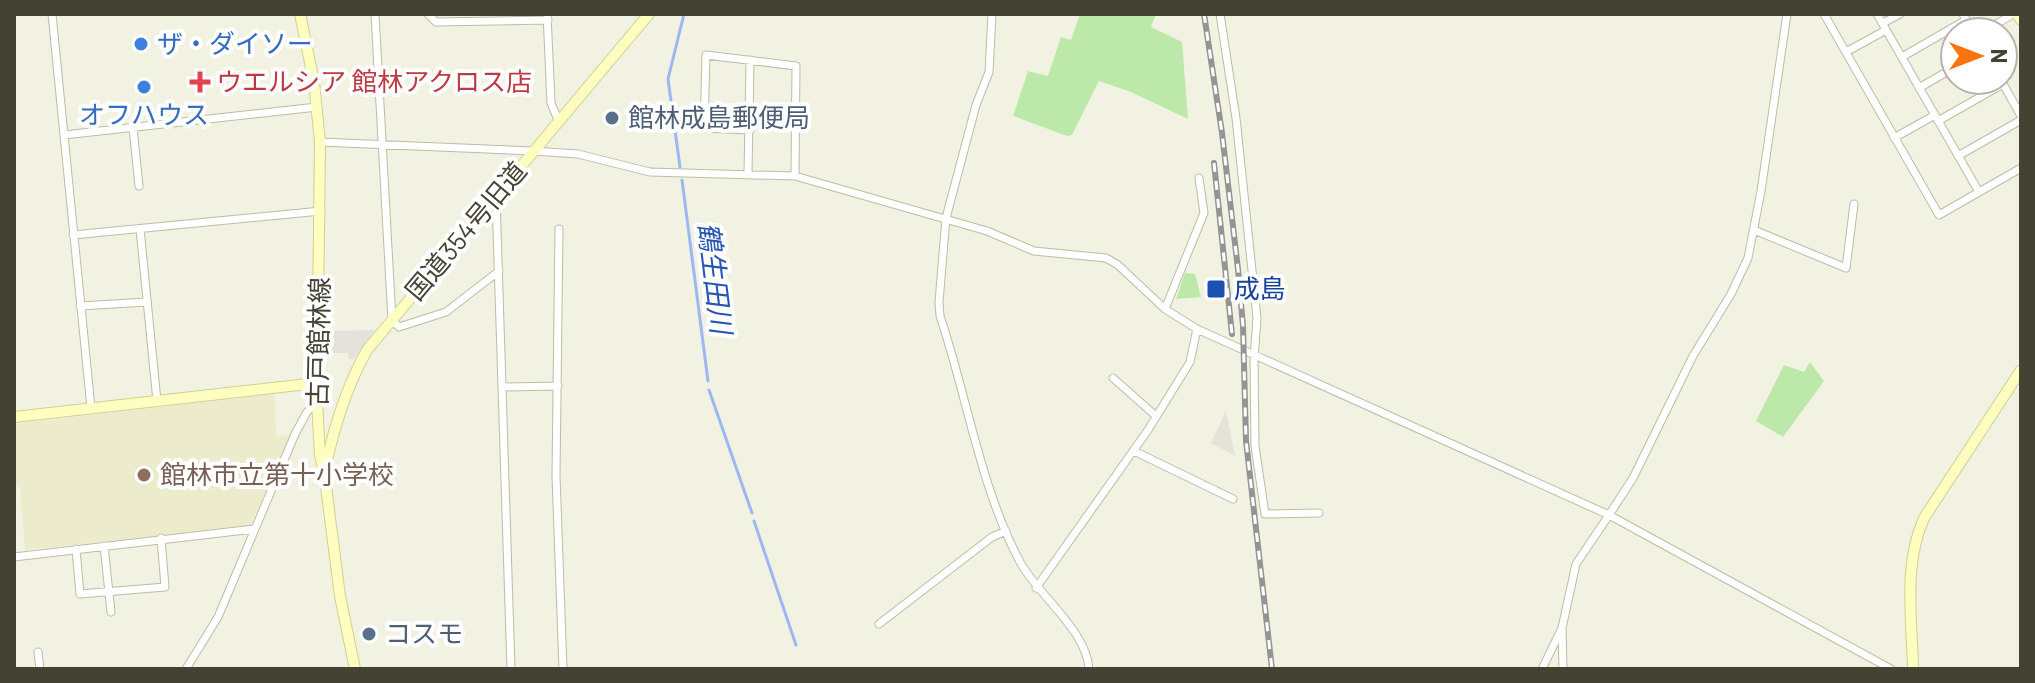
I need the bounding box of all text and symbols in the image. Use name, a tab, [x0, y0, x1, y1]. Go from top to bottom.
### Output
north arrow	[1939, 16, 2019, 96]
place label: ザ・ダイソー	[157, 27, 313, 58]
marker: ザ・ダイソー	[132, 35, 150, 53]
text: N	[1987, 49, 2013, 63]
place label: ウエルシア 館林アクロス店	[216, 65, 532, 96]
marker: ウエルシア 館林アクロス店	[191, 73, 209, 91]
marker: オフハウス	[135, 78, 153, 96]
place label: オフハウス	[79, 98, 209, 129]
place label: 館林成島郵便局	[628, 101, 810, 132]
marker: 館林成島郵便局	[603, 109, 621, 127]
street label: 国道354号旧道	[398, 155, 532, 306]
water label: 鶴生田川	[692, 220, 740, 339]
place label: 成島	[1234, 272, 1286, 303]
street label: 古戸館林線	[301, 277, 334, 407]
marker: 成島	[1205, 278, 1227, 300]
place label: 館林市立第十小学校	[160, 458, 394, 489]
marker: 館林市立第十小学校	[135, 466, 153, 484]
place label: コスモ	[385, 617, 463, 648]
marker: コスモ	[360, 625, 378, 643]

